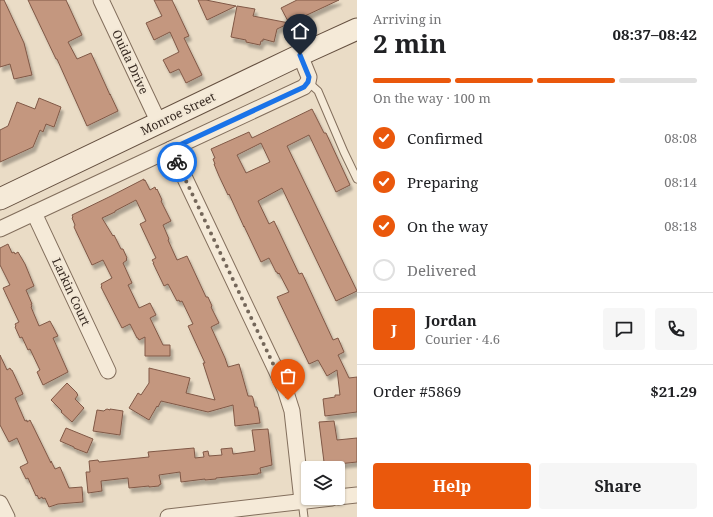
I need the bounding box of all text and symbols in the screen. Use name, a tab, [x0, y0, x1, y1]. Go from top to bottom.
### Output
text: Arriving in	[373, 10, 442, 28]
pin	[283, 14, 317, 55]
icon: home	[289, 20, 311, 42]
text: 08:37–08:42	[613, 24, 697, 44]
text: 2 min	[373, 25, 447, 61]
street label: Ouida Drive	[108, 27, 153, 97]
street label: Monroe Street	[137, 88, 218, 139]
text: On the way · 100 m	[373, 89, 491, 107]
icon: check	[373, 127, 395, 149]
text: Confirmed	[407, 128, 483, 148]
text: 08:08	[664, 129, 697, 147]
courier	[157, 142, 197, 182]
icon: bike	[166, 151, 188, 173]
icon: check	[373, 171, 395, 193]
text: Preparing	[407, 172, 478, 192]
text: 08:14	[664, 173, 697, 191]
icon: check	[373, 215, 395, 237]
text: On the way	[407, 216, 488, 236]
text: 08:18	[664, 217, 697, 235]
street label: Larkin Court	[48, 255, 95, 329]
text: Delivered	[407, 260, 476, 280]
button: chat	[603, 308, 645, 350]
button: phone	[655, 308, 697, 350]
text: Jordan	[425, 310, 477, 330]
text: J	[391, 319, 397, 339]
text: Courier · 4.6	[425, 330, 500, 348]
pin	[271, 359, 305, 400]
icon: bag	[277, 365, 299, 387]
text: Order #5869	[373, 381, 461, 401]
text: $21.29	[650, 381, 697, 401]
map controls	[301, 461, 345, 505]
button: layers	[301, 461, 345, 505]
button: Help	[373, 463, 531, 509]
button: Share	[539, 463, 697, 509]

